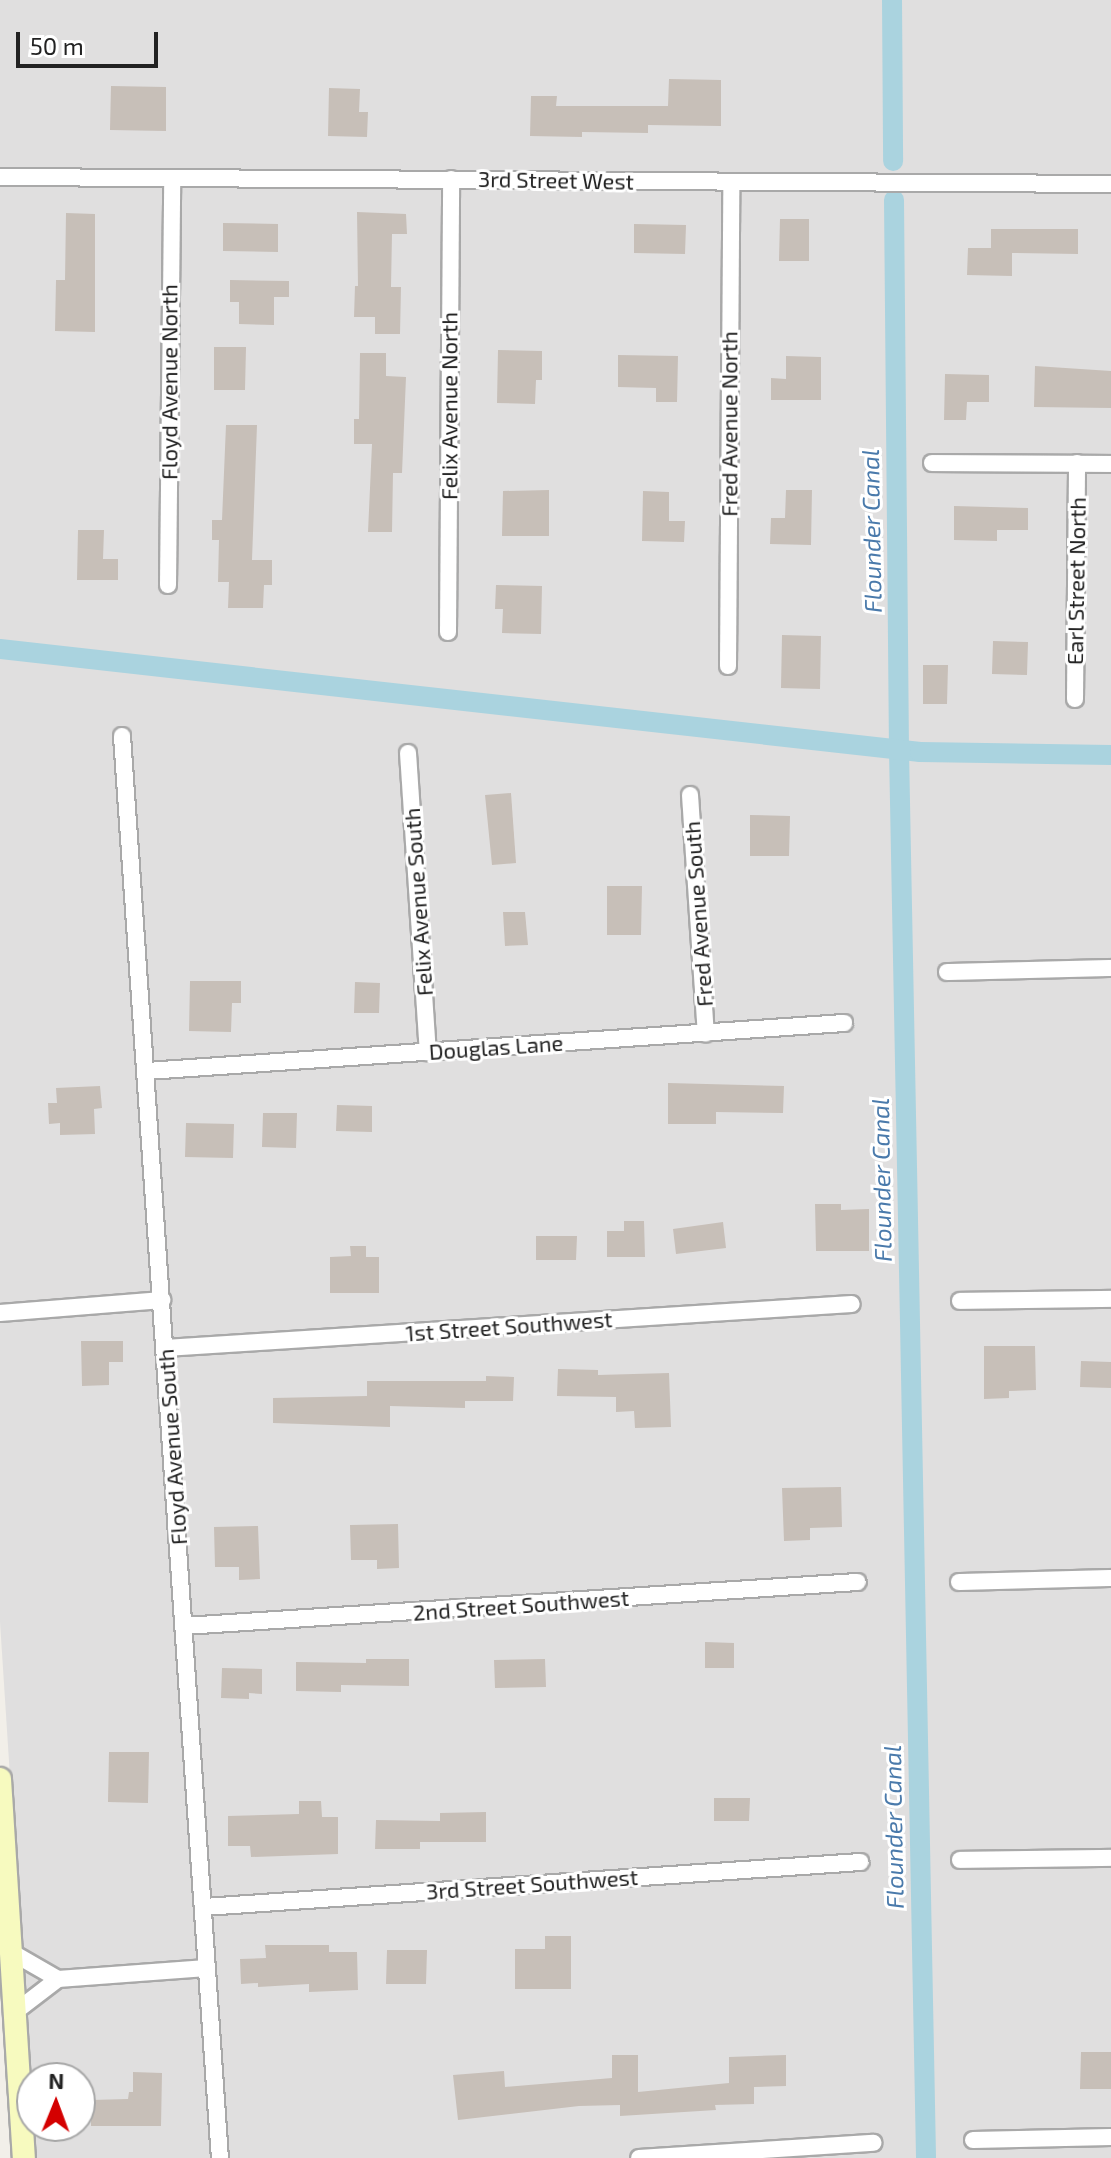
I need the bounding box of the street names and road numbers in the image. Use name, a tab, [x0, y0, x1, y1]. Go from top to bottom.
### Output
street label: 3rd Street West	[478, 165, 634, 195]
street label: Floyd Avenue North	[156, 284, 182, 480]
street label: Felix Avenue North	[436, 312, 462, 500]
street label: Fred Avenue North	[716, 331, 742, 517]
street label: Earl Street North	[1061, 496, 1091, 666]
street label: Felix Avenue South	[398, 807, 438, 997]
street label: Fred Avenue South	[678, 820, 718, 1008]
street label: Douglas Lane	[428, 1029, 564, 1065]
street label: 1st Street Southwest	[405, 1306, 613, 1346]
street label: Floyd Avenue South	[152, 1348, 192, 1546]
street label: 2nd Street Southwest	[412, 1584, 630, 1626]
street label: 3rd Street Southwest	[425, 1863, 639, 1905]

